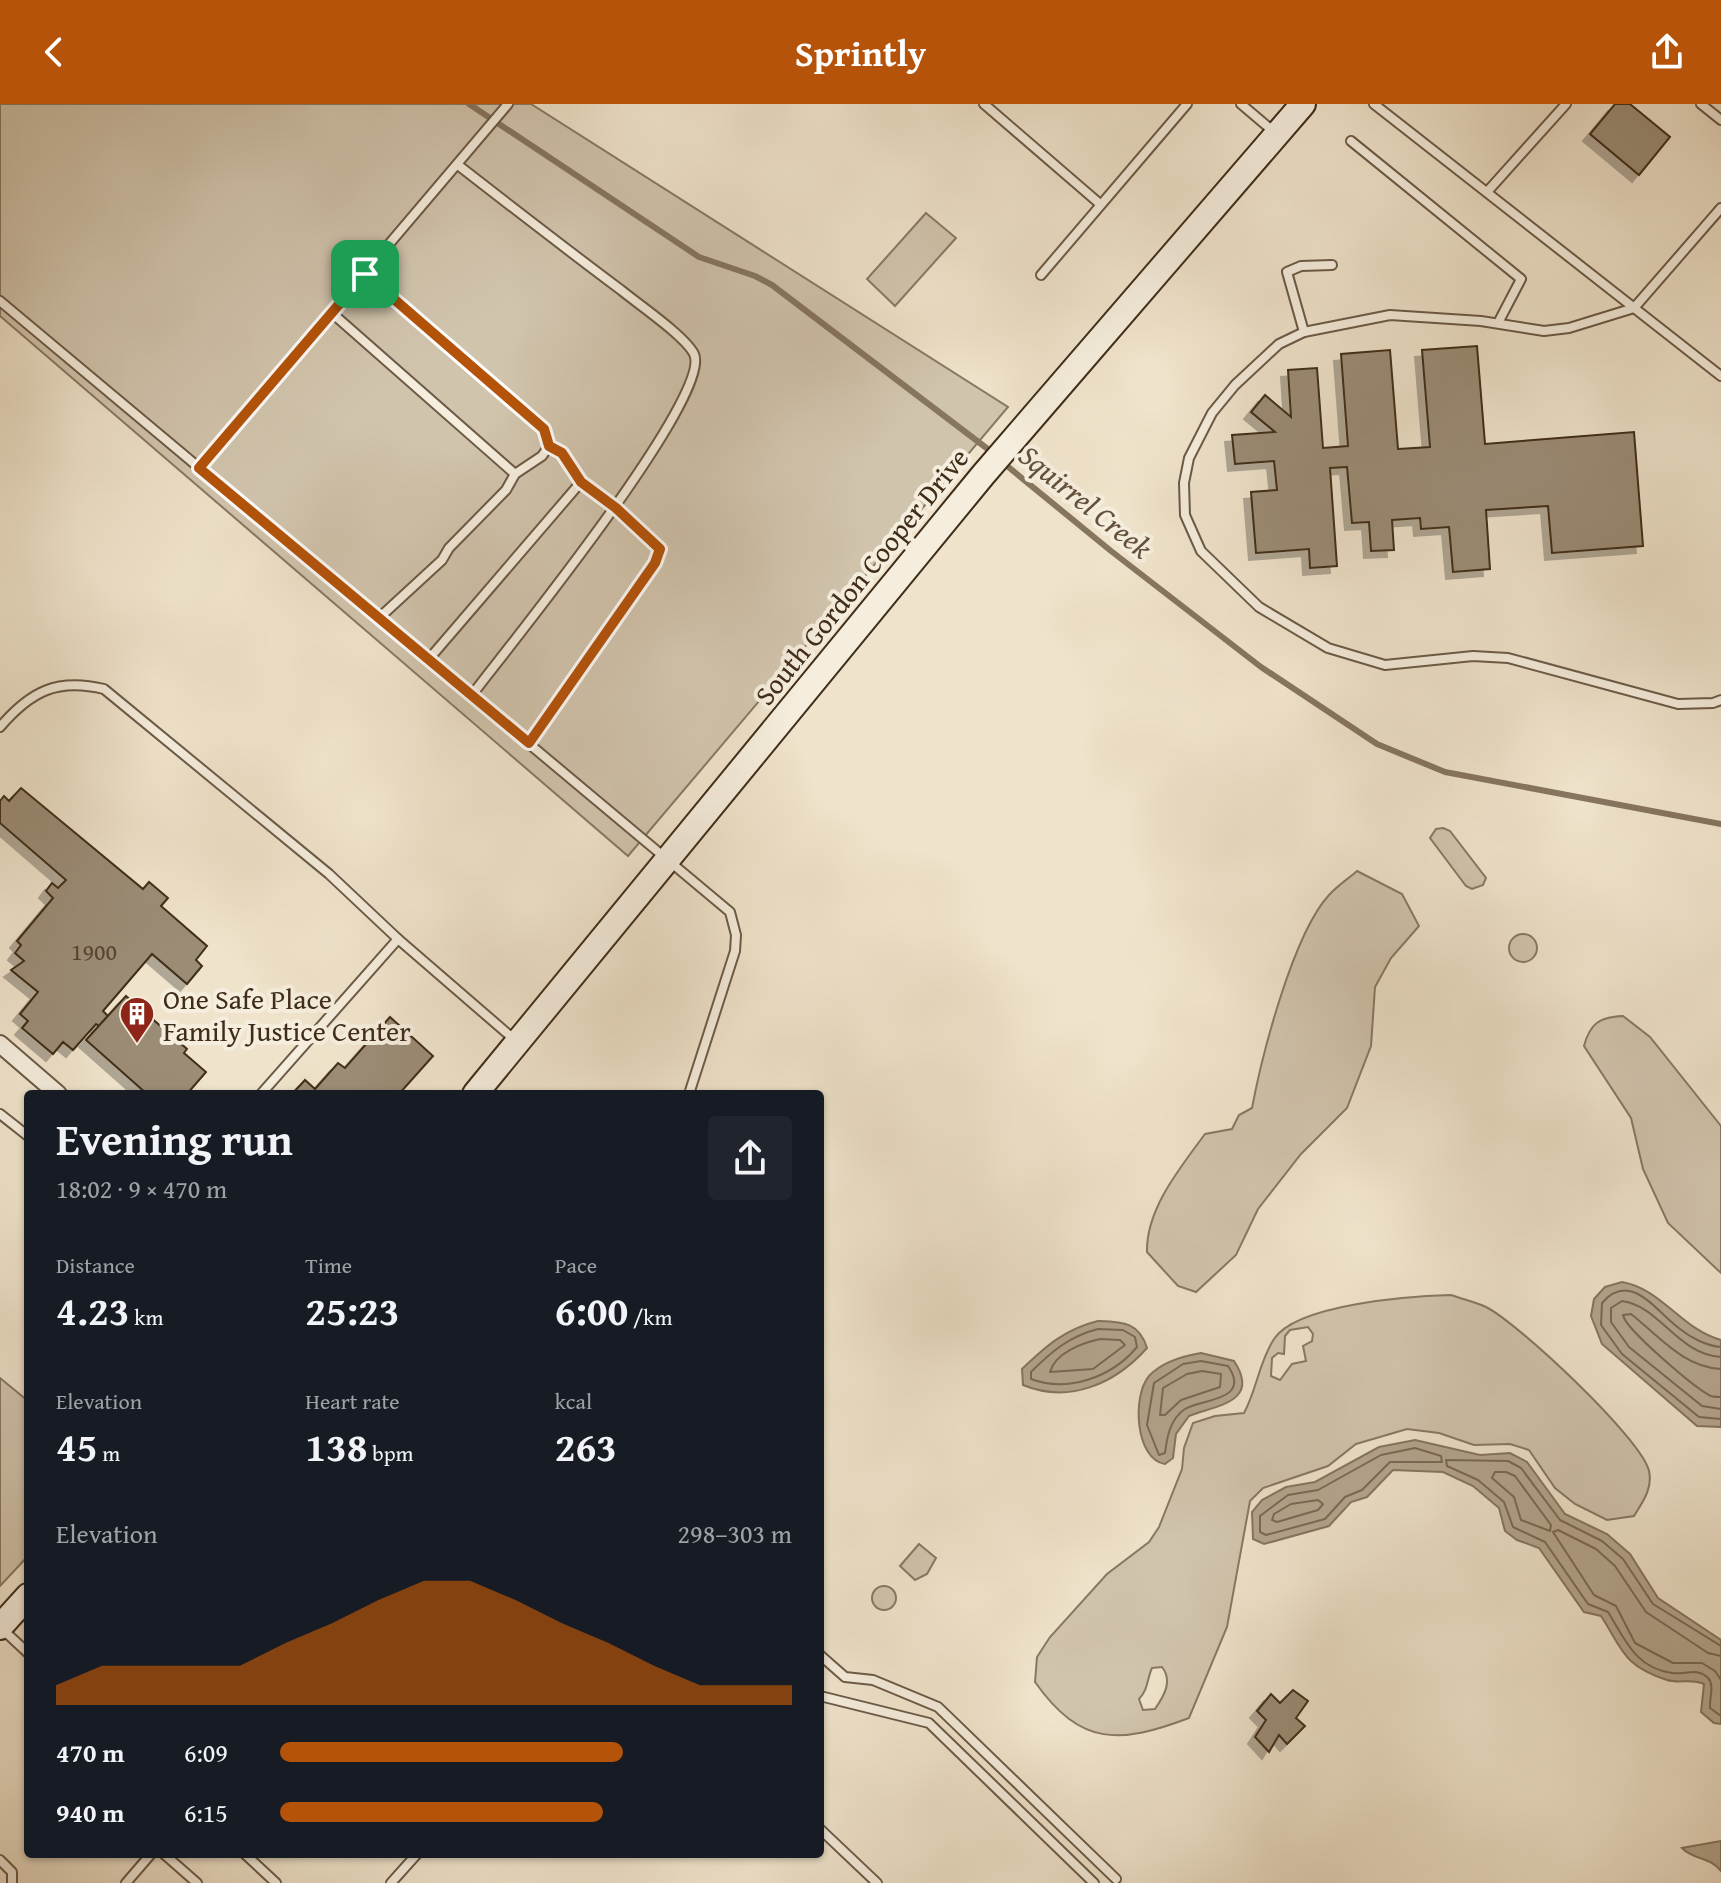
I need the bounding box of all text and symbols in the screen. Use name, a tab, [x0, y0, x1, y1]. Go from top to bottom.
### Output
text: Sprintly	[795, 26, 926, 79]
icon: back	[32, 30, 76, 74]
icon: share	[1645, 30, 1689, 74]
pin	[331, 240, 399, 308]
icon: arrive	[343, 252, 387, 296]
water label: Squirrel Creek	[1010, 433, 1162, 569]
street label: South Gordon Cooper Drive	[744, 439, 978, 713]
house number: 1900	[71, 934, 117, 969]
place label: One Safe Place Family Justice Center	[163, 978, 411, 1051]
building icon: One Safe Place Family Justice Center	[118, 995, 156, 1045]
text: Evening run	[56, 1107, 293, 1171]
button: share	[708, 1116, 792, 1200]
text: 18:02 · 9 × 470 m	[56, 1169, 227, 1208]
text: Distance	[56, 1249, 135, 1281]
text: Time	[305, 1249, 352, 1281]
text: Pace	[555, 1249, 597, 1281]
text: 4.23	[56, 1281, 129, 1340]
text: 25:23	[305, 1281, 400, 1340]
text: 6:00	[555, 1281, 628, 1340]
text: km	[129, 1301, 163, 1333]
text: /km	[628, 1301, 673, 1333]
text: Elevation	[56, 1385, 142, 1417]
text: Heart rate	[305, 1385, 400, 1417]
text: kcal	[555, 1385, 592, 1417]
text: 45	[56, 1417, 97, 1476]
text: 138	[305, 1417, 368, 1476]
text: 263	[555, 1417, 617, 1476]
text: m	[97, 1437, 120, 1469]
text: bpm	[368, 1437, 414, 1469]
text: Elevation	[56, 1514, 158, 1553]
text: 298–303 m	[678, 1514, 792, 1553]
text: 470 m	[56, 1733, 124, 1772]
text: 6:09	[184, 1733, 228, 1772]
text: 940 m	[56, 1793, 124, 1832]
text: 6:15	[184, 1793, 228, 1832]

